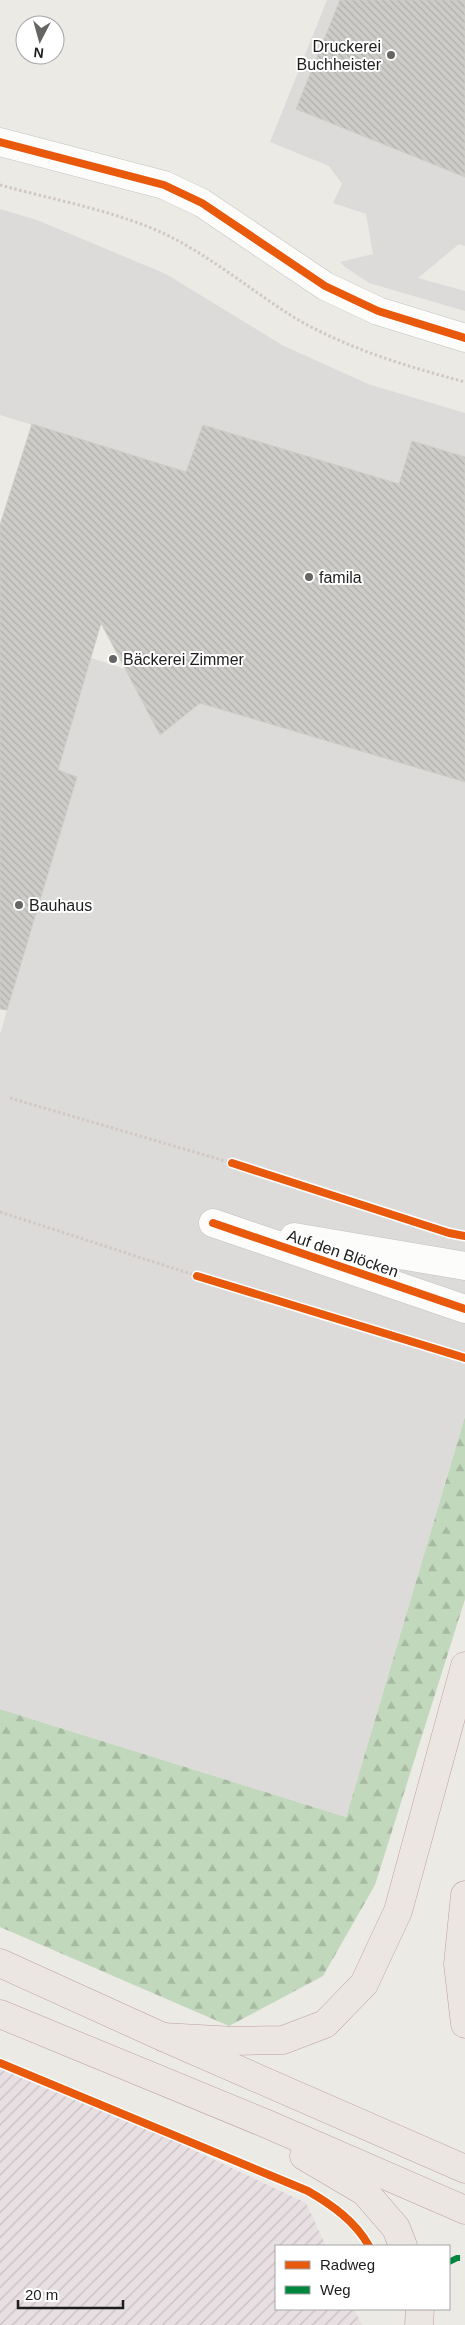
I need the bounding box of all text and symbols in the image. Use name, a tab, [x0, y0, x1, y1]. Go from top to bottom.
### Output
north arrow	[15, 15, 65, 65]
place label: Druckerei Buchheister	[297, 38, 382, 73]
text: N	[33, 44, 45, 61]
marker: Druckerei Buchheister	[385, 49, 397, 61]
place label: famila	[319, 569, 362, 586]
marker: famila	[303, 571, 315, 583]
place label: Bäckerei Zimmer	[123, 651, 245, 668]
marker: Bäckerei Zimmer	[107, 653, 119, 665]
place label: Bauhaus	[29, 897, 92, 914]
marker: Bauhaus	[13, 899, 25, 911]
street label: Auf den Blöcken	[285, 1226, 401, 1280]
legend	[275, 2245, 450, 2310]
text: Radweg	[320, 2256, 375, 2273]
scale bar	[18, 2278, 122, 2310]
text: Weg	[320, 2281, 351, 2298]
text: 20 m	[25, 2286, 58, 2303]

